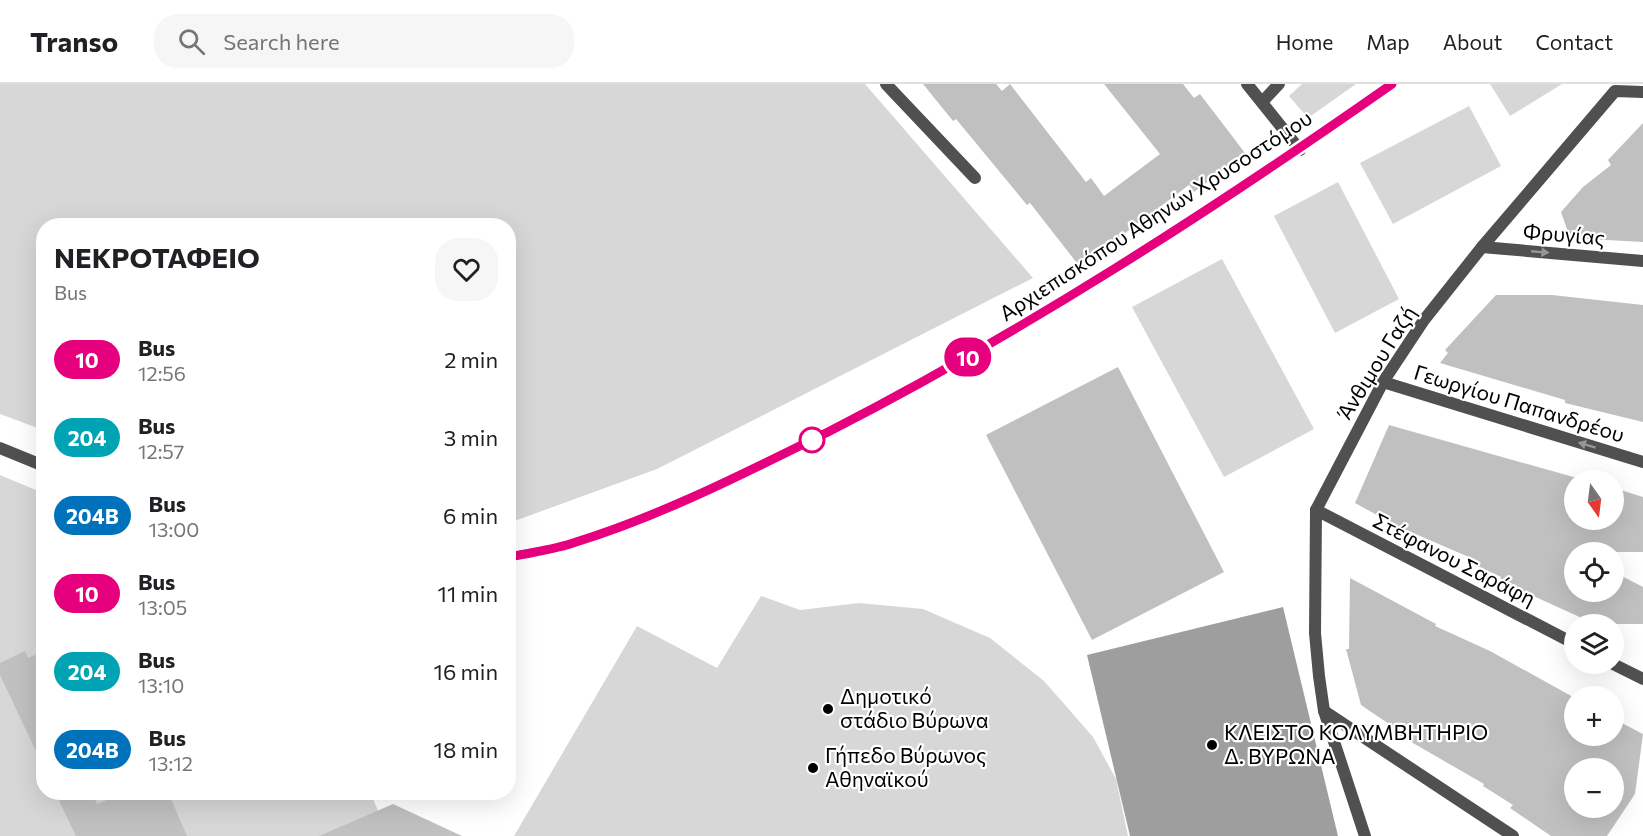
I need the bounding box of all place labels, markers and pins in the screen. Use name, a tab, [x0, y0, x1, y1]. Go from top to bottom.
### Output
unlabelled marker	[799, 427, 825, 453]
place label: Δημοτικό στάδιο Βύρωνα	[840, 683, 988, 732]
marker: Δημοτικό στάδιο Βύρωνα	[821, 702, 835, 716]
place label: ΚΛΕΙΣΤΟ ΚΟΛΥΜΒΗΤΗΡΙΟ Δ. ΒΥΡΩΝΑ	[1224, 719, 1488, 768]
marker: ΚΛΕΙΣΤΟ ΚΟΛΥΜΒΗΤΗΡΙΟ Δ. ΒΥΡΩΝΑ	[1205, 738, 1219, 752]
place label: Γήπεδο Βύρωνος Αθηναϊκού	[825, 742, 986, 791]
marker: Γήπεδο Βύρωνος Αθηναϊκού	[806, 761, 820, 775]

